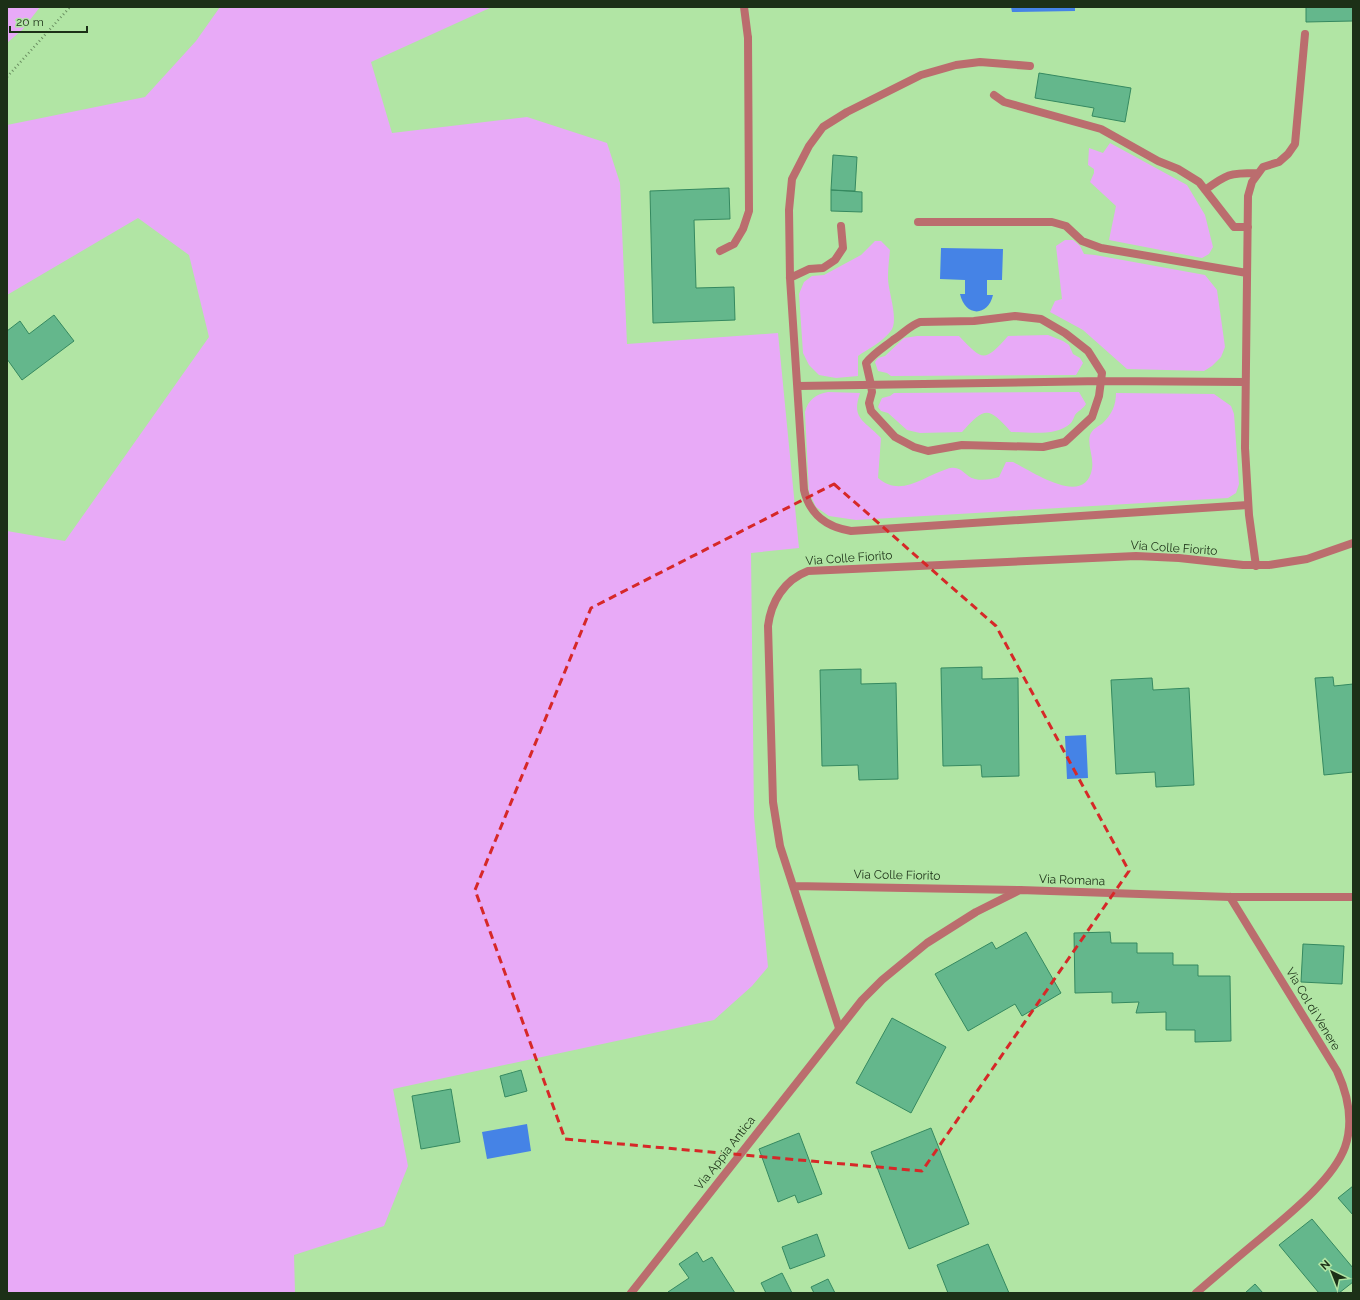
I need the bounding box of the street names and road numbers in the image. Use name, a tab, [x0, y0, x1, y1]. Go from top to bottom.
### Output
street label: Via Colle Fiorito	[1130, 538, 1218, 558]
street label: Via Colle Fiorito	[805, 548, 893, 568]
street label: Via Colle Fiorito	[853, 867, 941, 883]
street label: Via Romana	[1039, 872, 1105, 888]
street label: Via Col di Venere	[1283, 965, 1343, 1053]
street label: Via Appia Antica	[692, 1113, 758, 1193]

